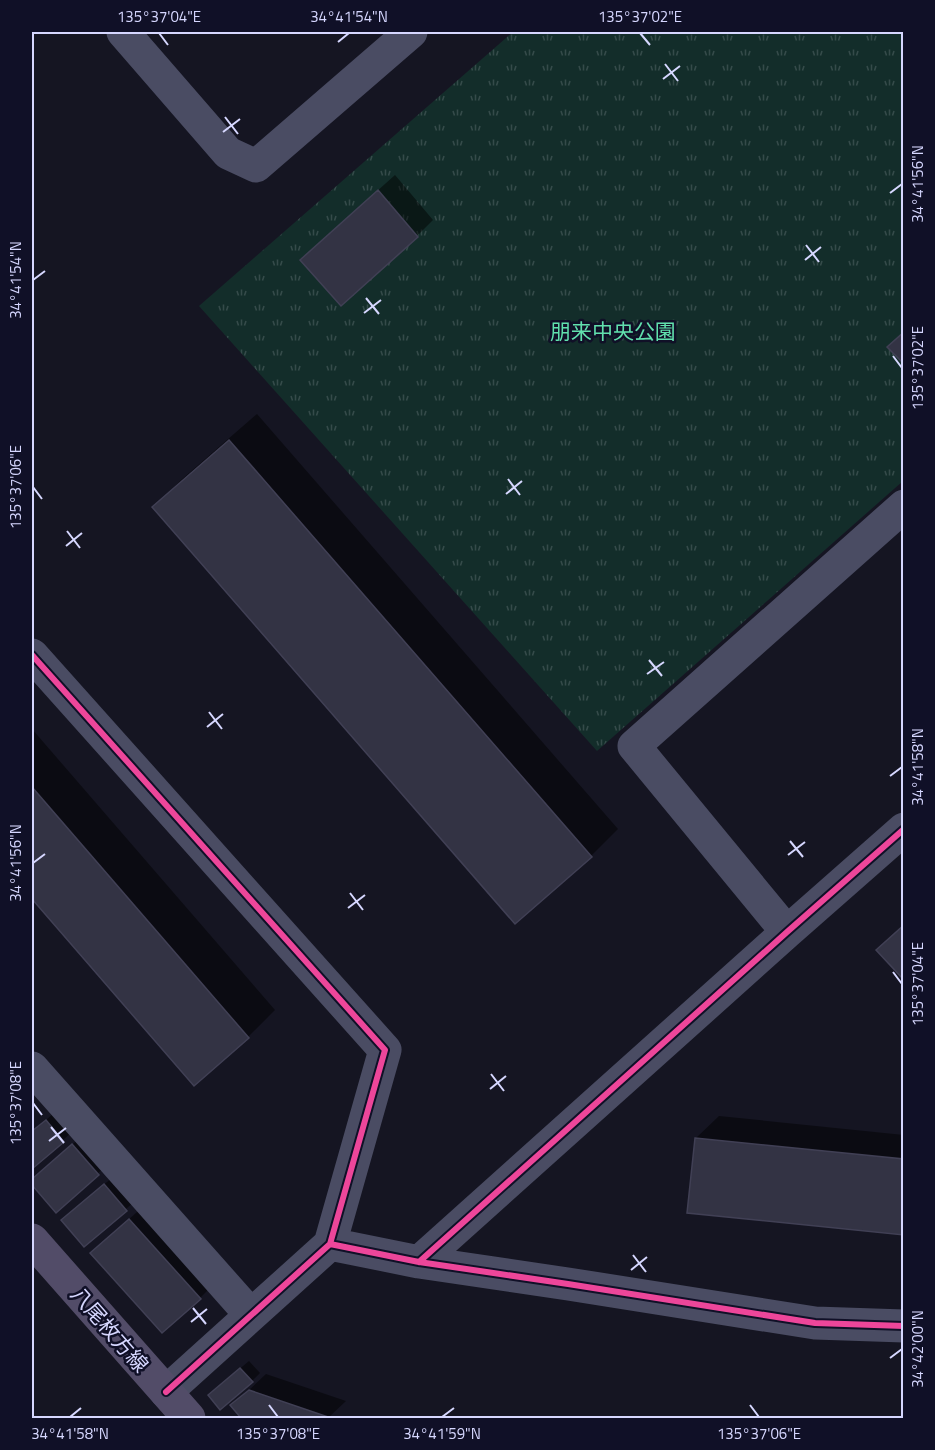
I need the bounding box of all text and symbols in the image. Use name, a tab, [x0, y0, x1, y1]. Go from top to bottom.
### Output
text: 135°37'04"E	[117, 5, 201, 28]
text: 34°41'54"N	[310, 5, 388, 28]
text: 135°37'02"E	[598, 5, 682, 28]
text: 34°41'56"N	[906, 145, 929, 223]
text: 34°41'54"N	[4, 241, 27, 319]
park label: 朋来中央公園	[550, 315, 676, 347]
text: 135°37'02"E	[906, 326, 929, 410]
text: 135°37'06"E	[4, 445, 27, 529]
text: 34°41'58"N	[906, 728, 929, 806]
text: 34°41'56"N	[4, 824, 27, 902]
text: 135°37'04"E	[906, 942, 929, 1026]
text: 135°37'08"E	[4, 1061, 27, 1145]
street label: 八尾枚方線	[63, 1279, 157, 1379]
text: 34°42'00"N	[906, 1310, 929, 1388]
text: 34°41'58"N	[31, 1422, 109, 1445]
text: 135°37'08"E	[236, 1422, 320, 1445]
text: 34°41'59"N	[403, 1422, 481, 1445]
text: 135°37'06"E	[717, 1422, 801, 1445]

